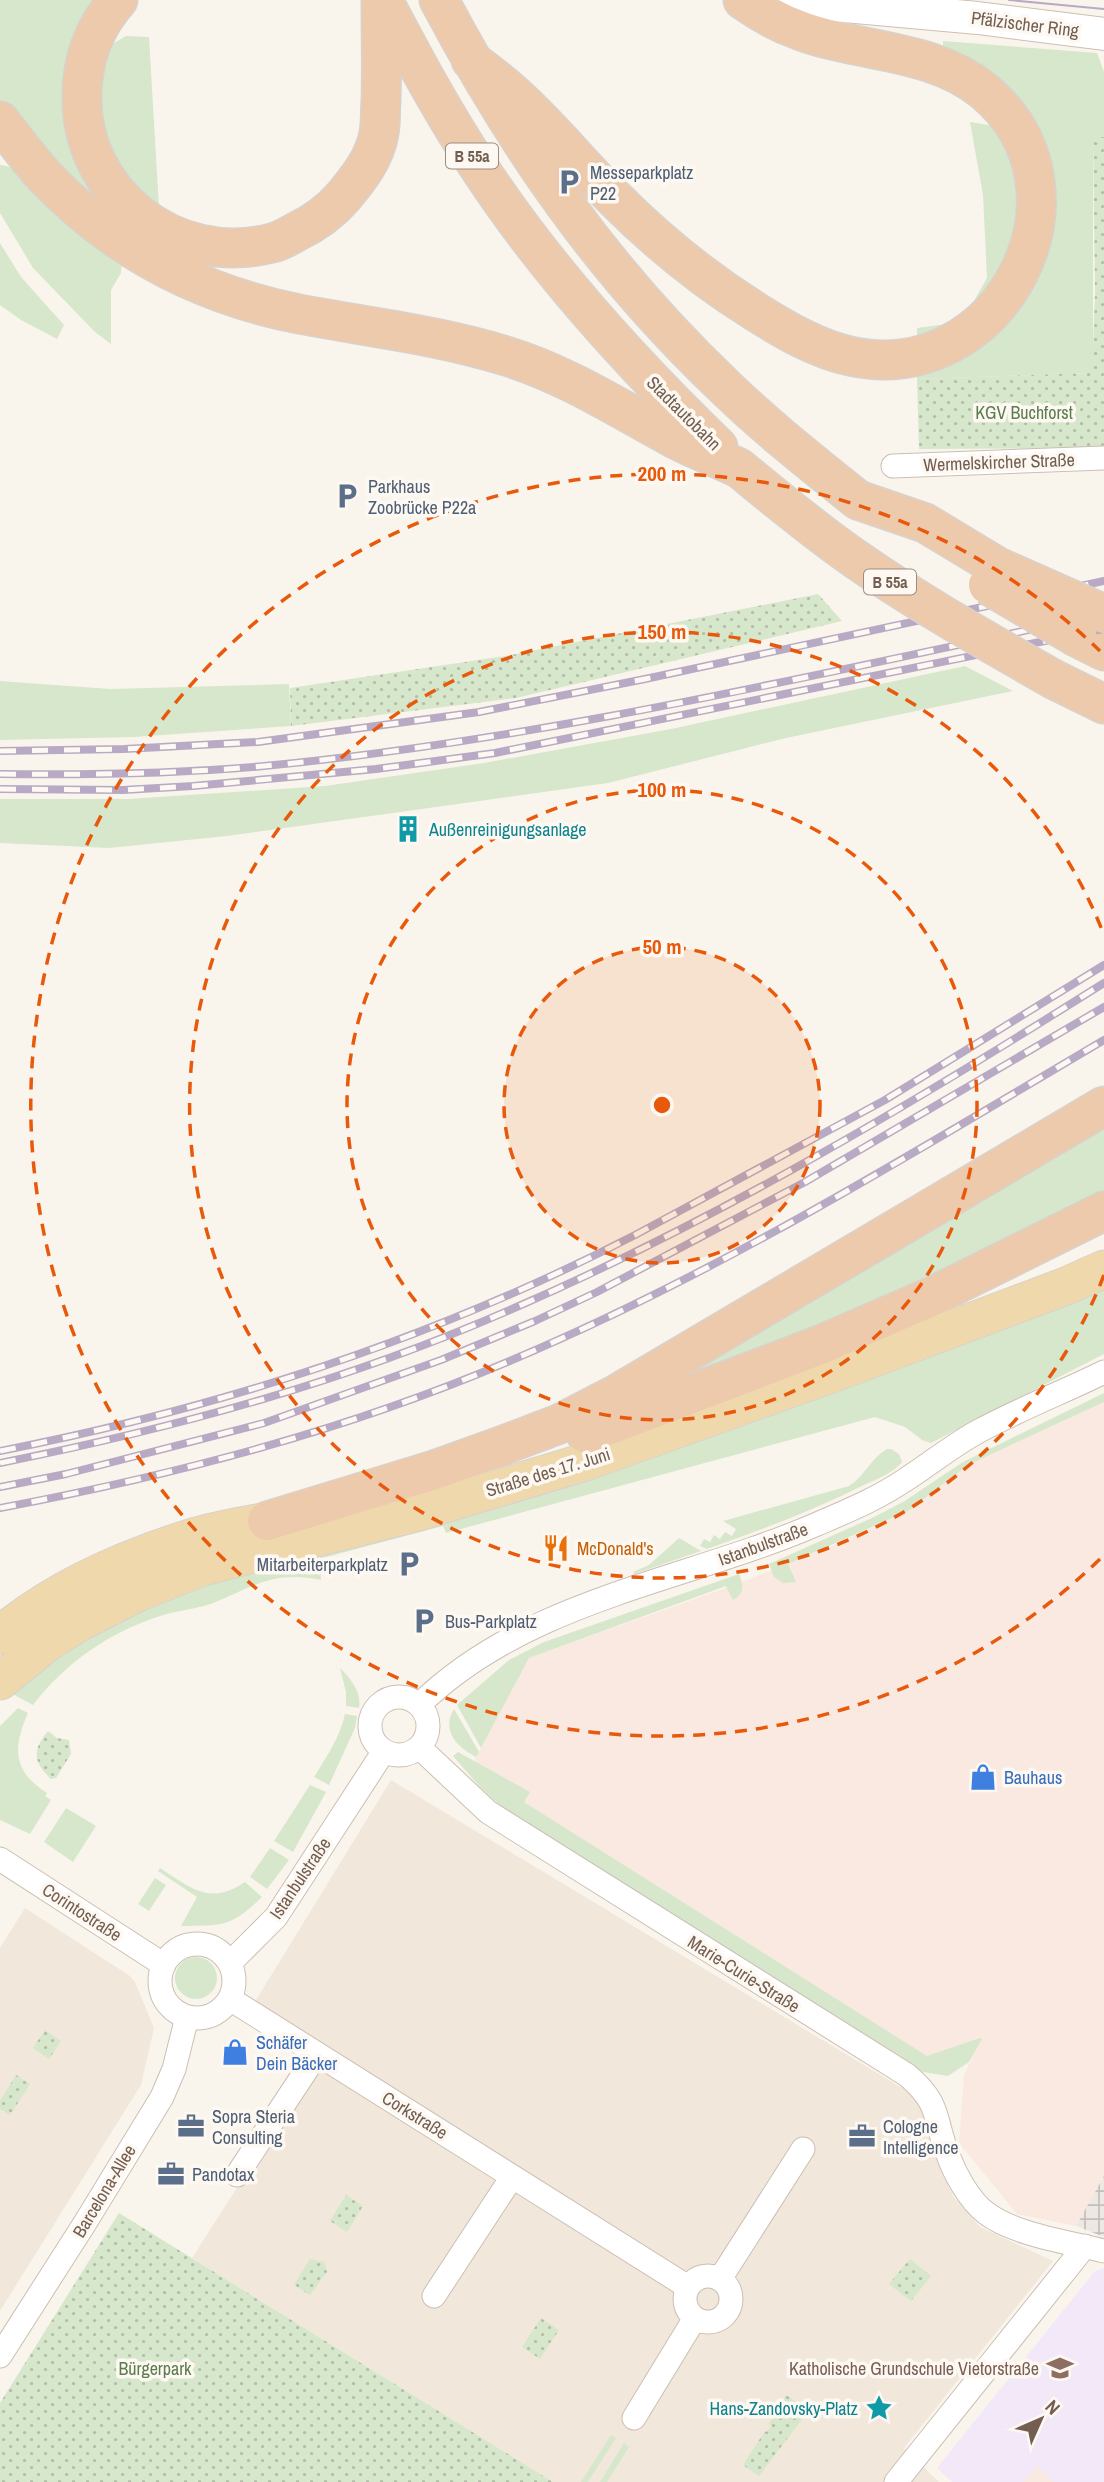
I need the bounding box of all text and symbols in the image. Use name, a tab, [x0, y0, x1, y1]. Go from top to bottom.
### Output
street label: Pfälzischer Ring	[970, 5, 1081, 43]
road number: B 55a	[446, 144, 498, 168]
place label: Messeparkplatz P22	[590, 160, 693, 206]
parking icon: Messeparkplatz P22	[554, 167, 584, 197]
street label: Stadtautobahn	[641, 370, 727, 456]
park label: KGV Buchforst	[975, 400, 1073, 425]
street label: Wermelskircher Straße	[923, 447, 1075, 477]
text: 200 m	[638, 459, 686, 488]
place label: Parkhaus Zoobrücke P22a	[368, 474, 476, 520]
parking icon: Parkhaus Zoobrücke P22a	[332, 481, 362, 511]
road number: B 55a	[864, 569, 916, 594]
text: 150 m	[638, 617, 686, 646]
text: 100 m	[638, 775, 686, 804]
building icon: Außenreinigungsanlage	[393, 814, 423, 844]
place label: Außenreinigungsanlage	[428, 817, 587, 842]
text: 50 m	[642, 932, 682, 961]
centre of rings	[650, 1093, 674, 1117]
street label: Straße des 17. Juni	[483, 1441, 613, 1503]
street label: Istanbulstraße	[715, 1516, 811, 1572]
restaurant icon: McDonald's	[541, 1533, 571, 1563]
place label: McDonald's	[577, 1536, 654, 1561]
parking icon: Mitarbeiterparkplatz	[394, 1549, 424, 1579]
place label: Mitarbeiterparkplatz	[257, 1552, 388, 1577]
parking icon: Bus-Parkplatz	[409, 1606, 439, 1636]
place label: Bus-Parkplatz	[445, 1609, 537, 1634]
shop icon: Bauhaus	[968, 1762, 998, 1792]
place label: Bauhaus	[1004, 1765, 1062, 1790]
street label: Istanbulstraße	[263, 1832, 337, 1924]
street label: Corintostraße	[37, 1877, 127, 1947]
street label: Marie-Curie-Straße	[683, 1929, 805, 2019]
place label: Schäfer Dein Bäcker	[256, 2030, 337, 2076]
shop icon: Schäfer Dein Bäcker	[220, 2037, 250, 2067]
street label: Corkstraße	[377, 2085, 453, 2145]
place label: Sopra Steria Consulting	[212, 2104, 295, 2150]
office icon: Sopra Steria Consulting	[176, 2111, 206, 2141]
place label: Cologne Intelligence	[883, 2114, 959, 2160]
office icon: Cologne Intelligence	[847, 2121, 877, 2151]
street label: Barcelona-Allee	[66, 2140, 142, 2242]
office icon: Pandotax	[156, 2159, 186, 2189]
place label: Pandotax	[192, 2162, 255, 2187]
school or university icon: Katholische Grundschule Vietorstraße	[1045, 2353, 1075, 2383]
park label: Bürgerpark	[118, 2356, 192, 2381]
place label: Katholische Grundschule Vietorstraße	[789, 2356, 1039, 2381]
north arrow	[1006, 2384, 1076, 2454]
place icon: Hans-Zandovsky-Platz	[864, 2393, 894, 2423]
text: N	[1040, 2394, 1066, 2420]
place label: Hans-Zandovsky-Platz	[710, 2396, 858, 2421]

